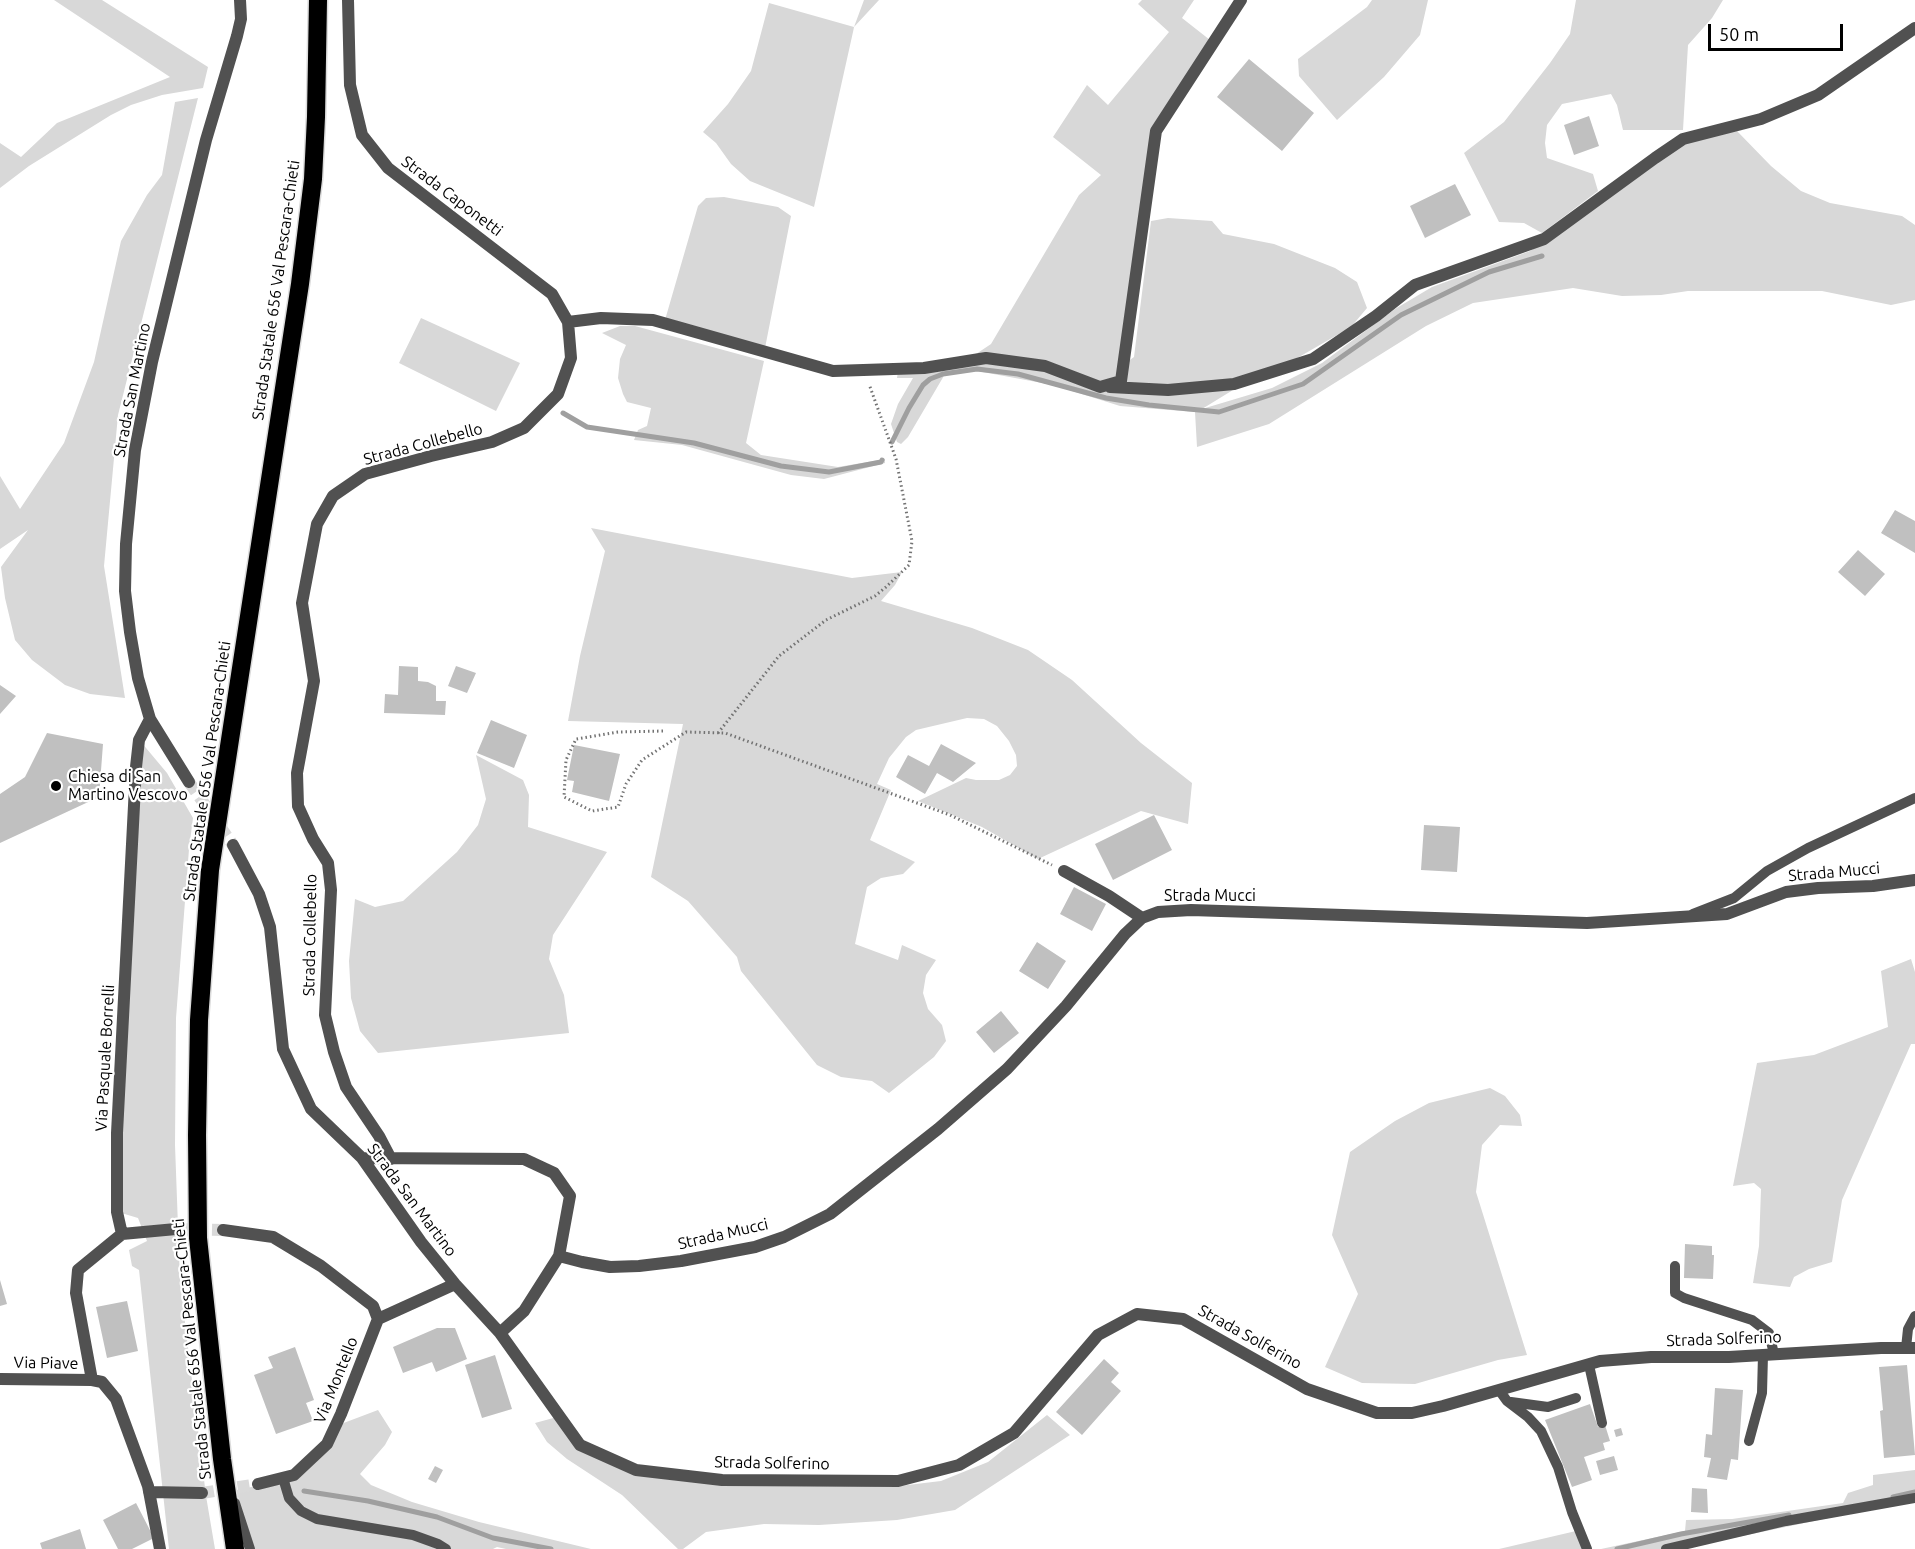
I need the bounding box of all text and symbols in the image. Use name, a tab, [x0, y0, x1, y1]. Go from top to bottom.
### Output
scale bar	[1711, 12, 1846, 50]
text: 50 m	[1719, 24, 1759, 44]
street label: Strada Caponetti	[398, 152, 506, 240]
street label: Strada Statale 656 Val Pescara-Chieti	[248, 159, 304, 421]
street label: Strada San Martino	[110, 321, 154, 459]
street label: Strada Collebello	[361, 419, 485, 469]
street label: Strada Statale 656 Val Pescara-Chieti	[179, 640, 235, 902]
place label: Chiesa di San Martino Vescovo	[68, 767, 188, 805]
marker: Chiesa di San Martino Vescovo	[49, 779, 63, 793]
street label: Strada Mucci	[1787, 858, 1881, 886]
street label: Strada Collebello	[299, 874, 321, 996]
street label: Strada Mucci	[1164, 886, 1256, 906]
street label: Via Pasquale Borrelli	[92, 984, 118, 1132]
street label: Strada San Martino	[363, 1140, 461, 1260]
street label: Strada Mucci	[676, 1214, 770, 1254]
street label: Strada Statale 656 Val Pescara-Chieti	[169, 1218, 215, 1480]
street label: Strada Solferino	[1195, 1301, 1305, 1373]
street label: Strada Solferino	[1666, 1327, 1782, 1351]
street label: Via Montello	[310, 1334, 362, 1426]
street label: Via Piave	[13, 1353, 79, 1373]
street label: Strada Solferino	[714, 1452, 830, 1474]

